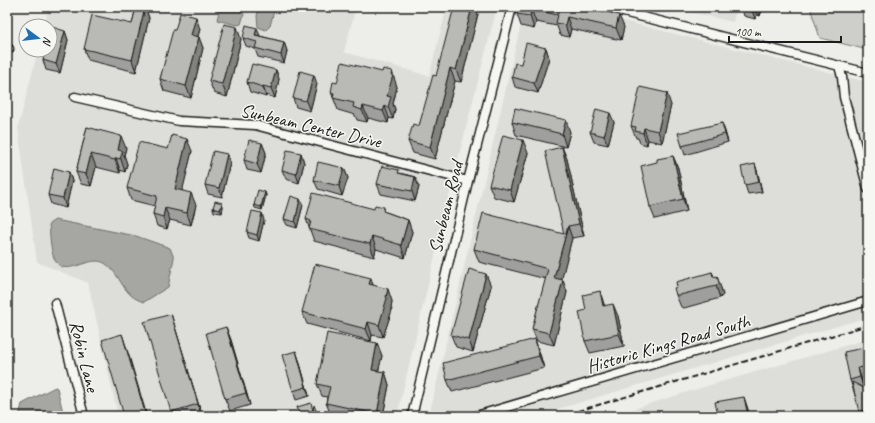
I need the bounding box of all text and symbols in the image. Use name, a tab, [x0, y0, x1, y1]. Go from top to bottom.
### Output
north arrow	[18, 18, 58, 58]
scale bar	[729, 18, 841, 44]
text: 100 m	[735, 24, 762, 40]
text: N	[39, 35, 55, 48]
street label: Sunbeam Center Drive	[238, 98, 385, 154]
street label: Sunbeam Road	[423, 155, 470, 256]
street label: Historic Kings Road South	[584, 309, 754, 379]
street label: Robin Lane	[64, 318, 105, 396]

